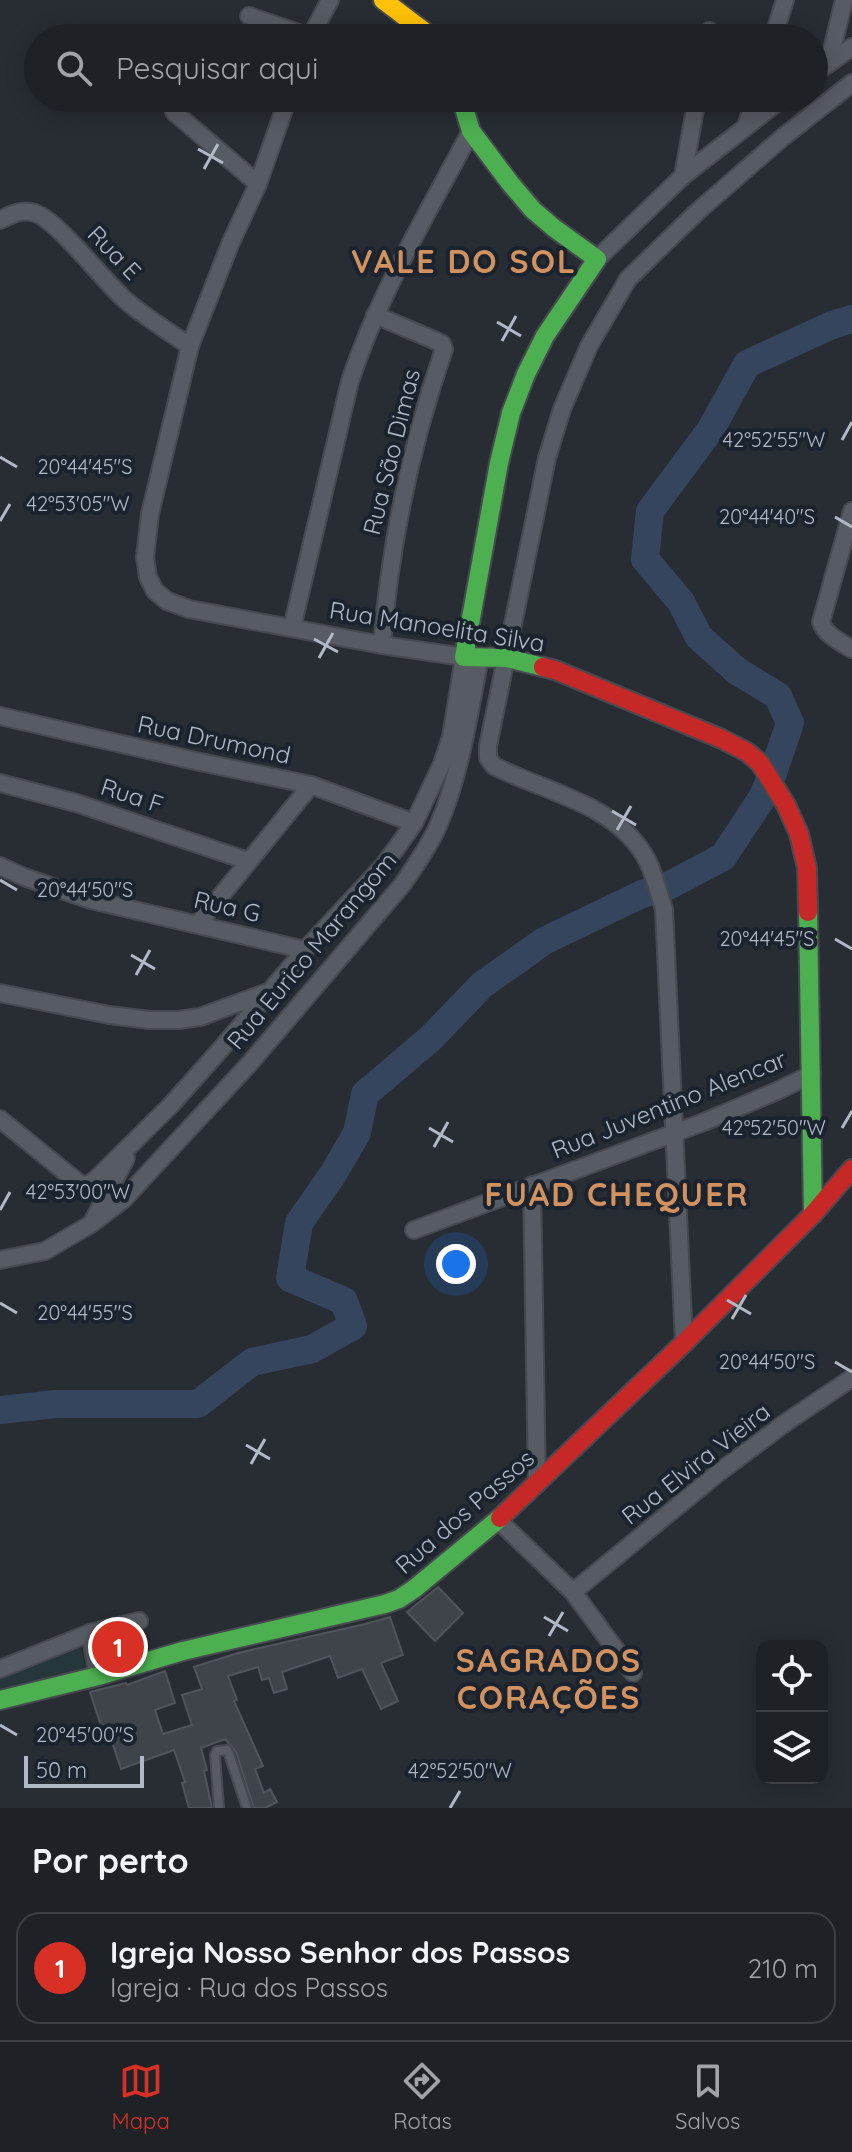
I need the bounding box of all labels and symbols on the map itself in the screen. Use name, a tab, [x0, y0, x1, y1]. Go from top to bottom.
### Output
street label: Rua E	[82, 219, 148, 286]
district label: VALE DO SOL	[351, 241, 577, 281]
street label: Rua São Dimas	[356, 366, 426, 538]
text: 42°52'55"W	[723, 427, 825, 452]
text: 20°44'45"S	[37, 454, 133, 479]
text: 42°53'05"W	[26, 491, 130, 516]
text: 20°44'40"S	[719, 504, 815, 529]
street label: Rua Manoelita Silva	[327, 594, 547, 658]
street label: Rua Drumond	[135, 708, 293, 770]
street label: Rua F	[97, 771, 167, 819]
street label: Rua Eurico Marangom	[220, 846, 402, 1055]
text: 20°44'50"S	[37, 877, 133, 902]
street label: Rua G	[191, 884, 263, 928]
text: 20°44'45"S	[719, 926, 815, 951]
street label: Rua Juventino Alencar	[547, 1043, 790, 1165]
text: 42°52'50"W	[722, 1115, 826, 1140]
district label: FUAD CHEQUER	[485, 1174, 749, 1214]
text: 42°53'00"W	[26, 1179, 130, 1204]
your location	[436, 1244, 476, 1284]
text: 20°44'55"S	[37, 1300, 133, 1325]
text: 20°44'50"S	[719, 1349, 815, 1374]
street label: Rua Elvira Vieira	[615, 1396, 776, 1531]
street label: Rua dos Passos	[389, 1443, 540, 1580]
pin: 1	[92, 1617, 144, 1677]
district label: SAGRADOS CORAÇÕES	[456, 1640, 642, 1717]
text: 20°45'00"S	[36, 1722, 134, 1747]
scale bar	[24, 1752, 144, 1788]
text: 42°52'50"W	[408, 1758, 512, 1783]

